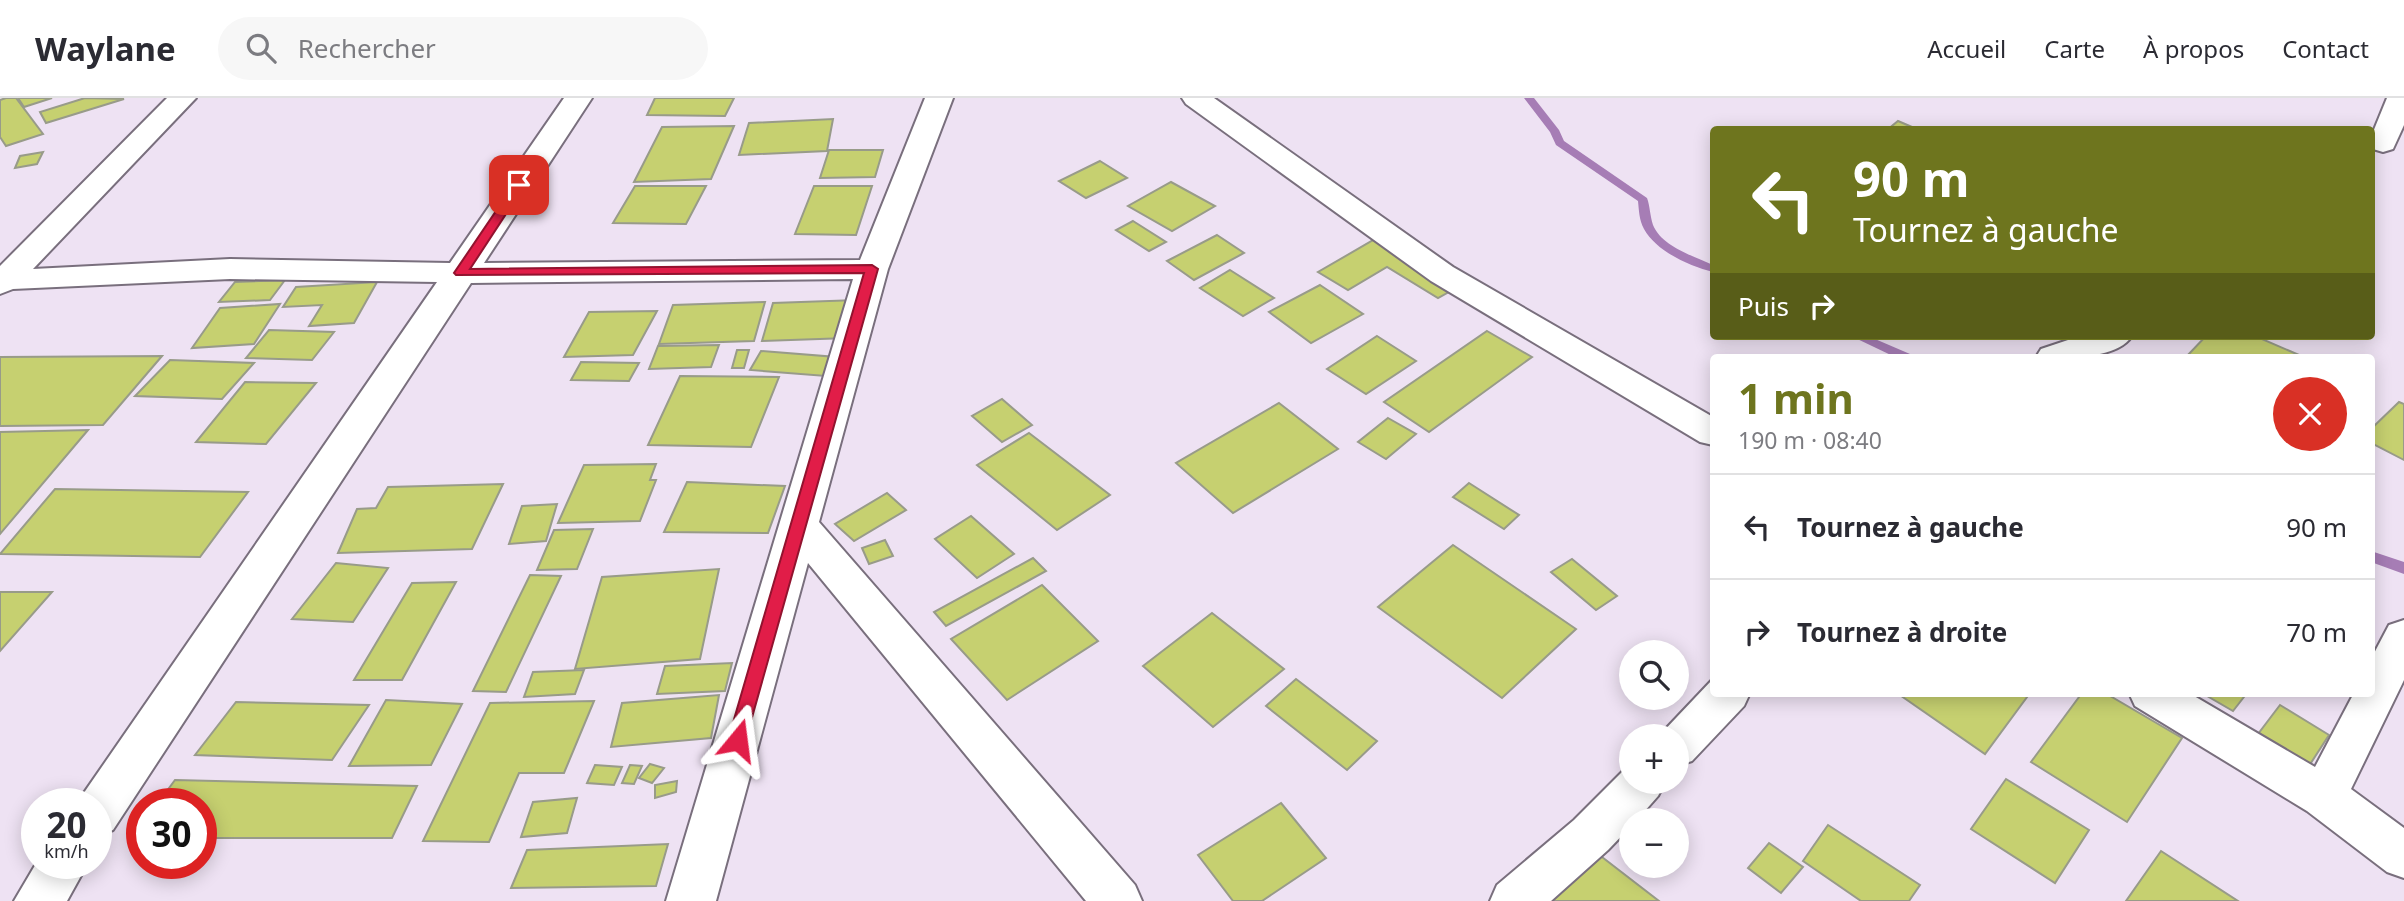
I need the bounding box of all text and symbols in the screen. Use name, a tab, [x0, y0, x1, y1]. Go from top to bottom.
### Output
search box	[218, 17, 708, 80]
text: Waylane	[35, 26, 176, 71]
icon: search	[242, 29, 280, 67]
text: Rechercher	[298, 30, 436, 66]
text: Accueil	[1927, 32, 2006, 65]
text: Carte	[2044, 32, 2105, 65]
text: À propos	[2143, 32, 2244, 65]
text: Contact	[2282, 32, 2369, 65]
text: 90 m	[1853, 145, 1970, 211]
icon: left	[1738, 154, 1829, 245]
pin	[489, 155, 549, 215]
icon: arrive	[500, 166, 538, 204]
text: Tournez à gauche	[1853, 208, 2119, 251]
icon: right	[1803, 287, 1841, 325]
text: Puis	[1738, 288, 1789, 324]
text: 1 min	[1738, 369, 1854, 426]
button: close	[2273, 377, 2347, 451]
text: 190 m · 08:40	[1738, 424, 1882, 456]
icon: left	[1738, 508, 1776, 546]
text: Tournez à gauche	[1797, 509, 2024, 545]
text: 90 m	[2286, 509, 2347, 545]
icon: right	[1738, 613, 1776, 651]
text: Tournez à droite	[1797, 614, 2007, 650]
text: 70 m	[2286, 614, 2347, 650]
map controls	[1619, 640, 1689, 878]
button: search	[1619, 640, 1689, 710]
position arrow	[701, 703, 775, 777]
button: +	[1619, 724, 1689, 794]
speed limit sign: 30	[126, 788, 217, 879]
text: 20	[46, 801, 87, 848]
button: −	[1619, 808, 1689, 878]
text: km/h	[44, 839, 89, 863]

